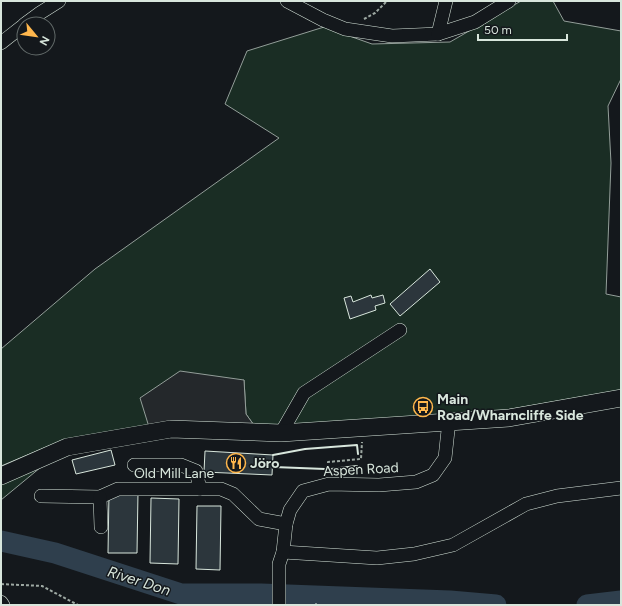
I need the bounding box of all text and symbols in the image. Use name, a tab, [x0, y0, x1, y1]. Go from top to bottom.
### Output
north arrow	[16, 16, 56, 56]
scale bar	[478, 16, 567, 42]
text: 50 m	[484, 23, 512, 37]
text: N	[37, 34, 52, 47]
place label: Main Road/Wharncliffe Side	[437, 391, 584, 424]
bus stop icon: Main Road/Wharncliffe Side	[412, 396, 434, 418]
restaurant icon: Jöro	[225, 452, 247, 474]
place label: Jöro	[250, 455, 279, 472]
street label: Aspen Road	[323, 459, 399, 480]
street label: Old Mill Lane	[134, 465, 214, 482]
water label: River Don	[105, 562, 173, 600]

